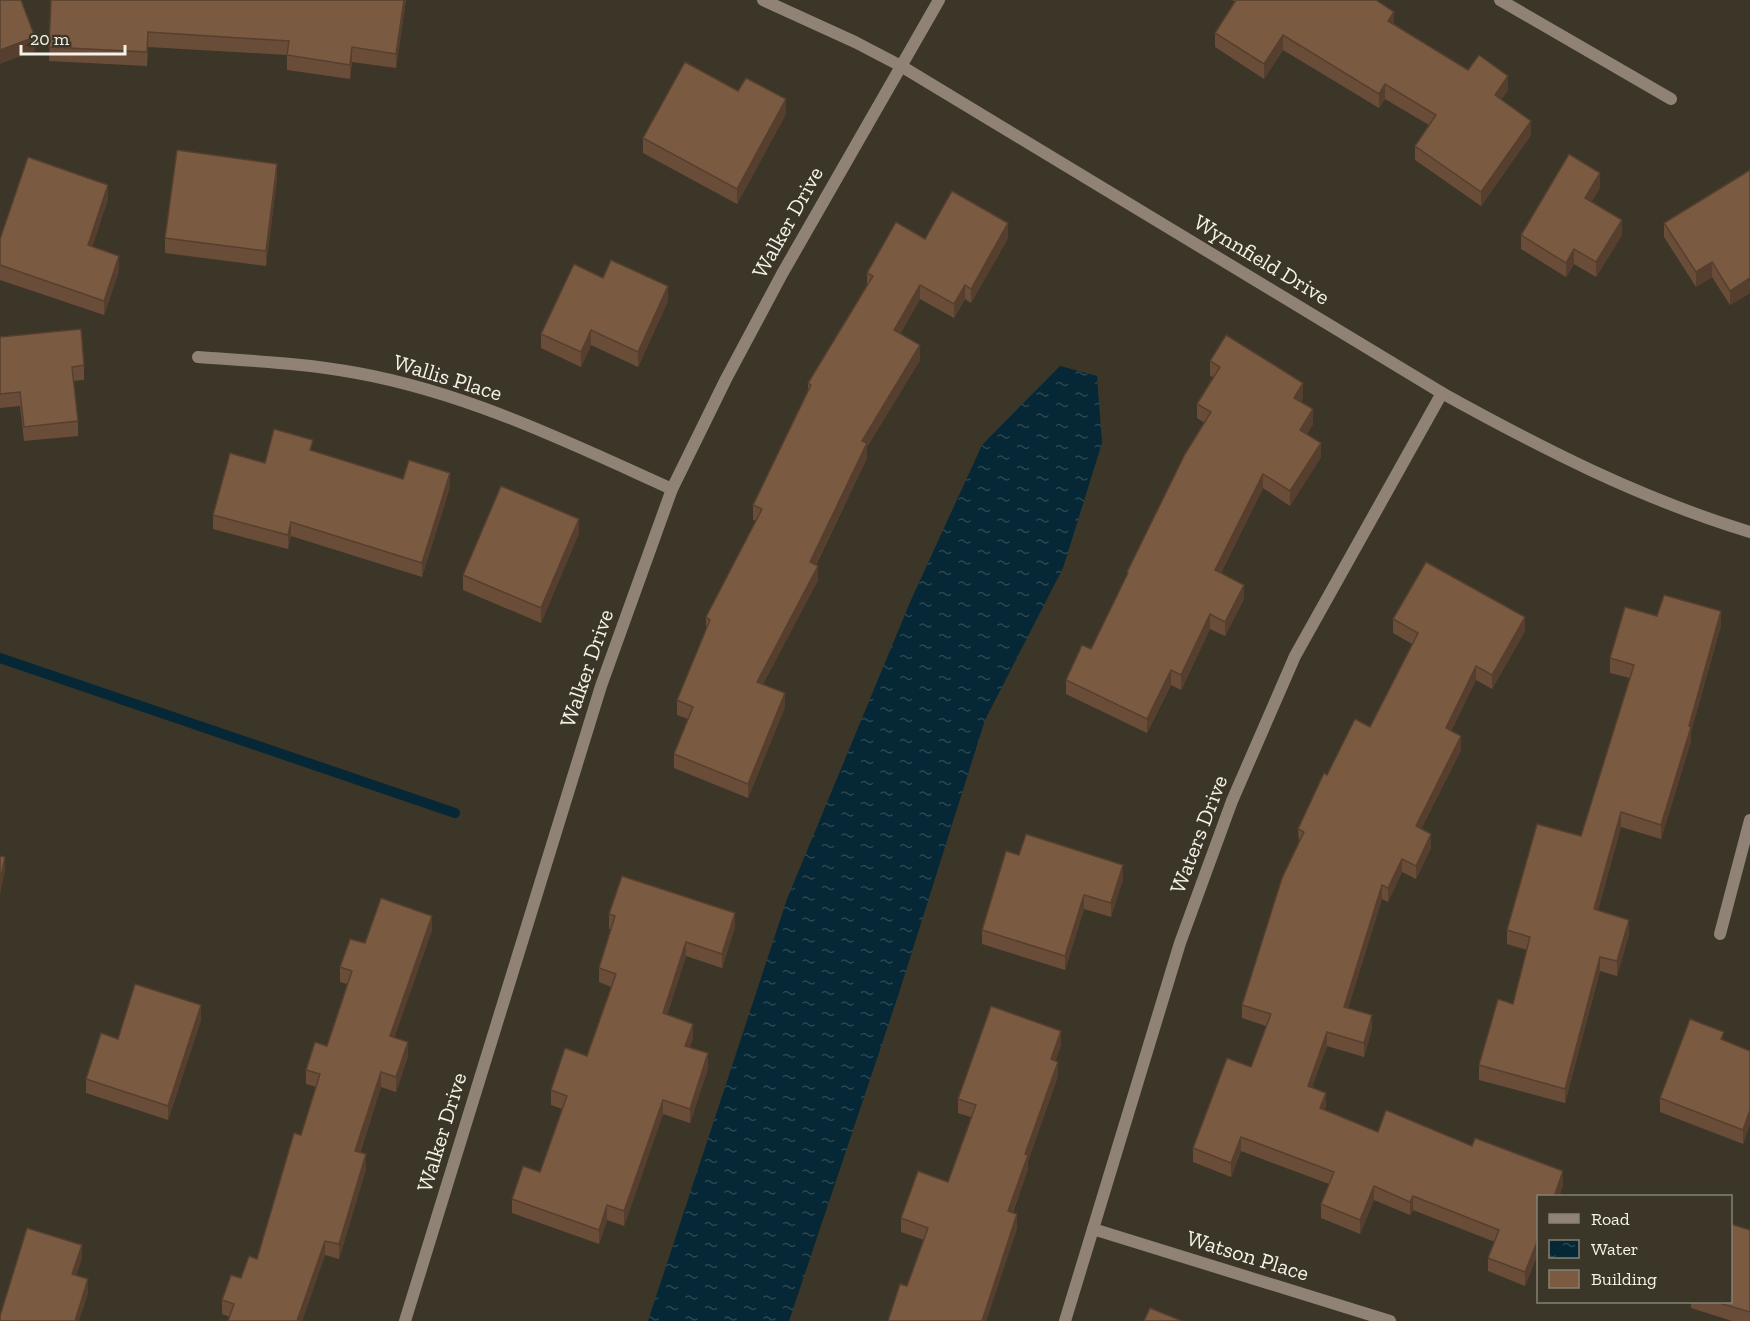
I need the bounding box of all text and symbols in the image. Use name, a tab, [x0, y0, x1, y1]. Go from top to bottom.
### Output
scale bar	[21, 18, 124, 56]
text: 20 m	[30, 28, 70, 50]
street label: Walker Drive	[746, 162, 829, 283]
street label: Wynnfield Drive	[1189, 208, 1335, 311]
street label: Wallis Place	[390, 348, 506, 407]
street label: Walker Drive	[554, 606, 619, 731]
street label: Waters Drive	[1164, 771, 1233, 897]
street label: Walker Drive	[411, 1069, 472, 1195]
legend	[1537, 1195, 1732, 1303]
text: Road	[1591, 1208, 1630, 1230]
street label: Watson Place	[1183, 1224, 1312, 1287]
text: Water	[1591, 1238, 1638, 1260]
text: Building	[1591, 1268, 1657, 1290]

